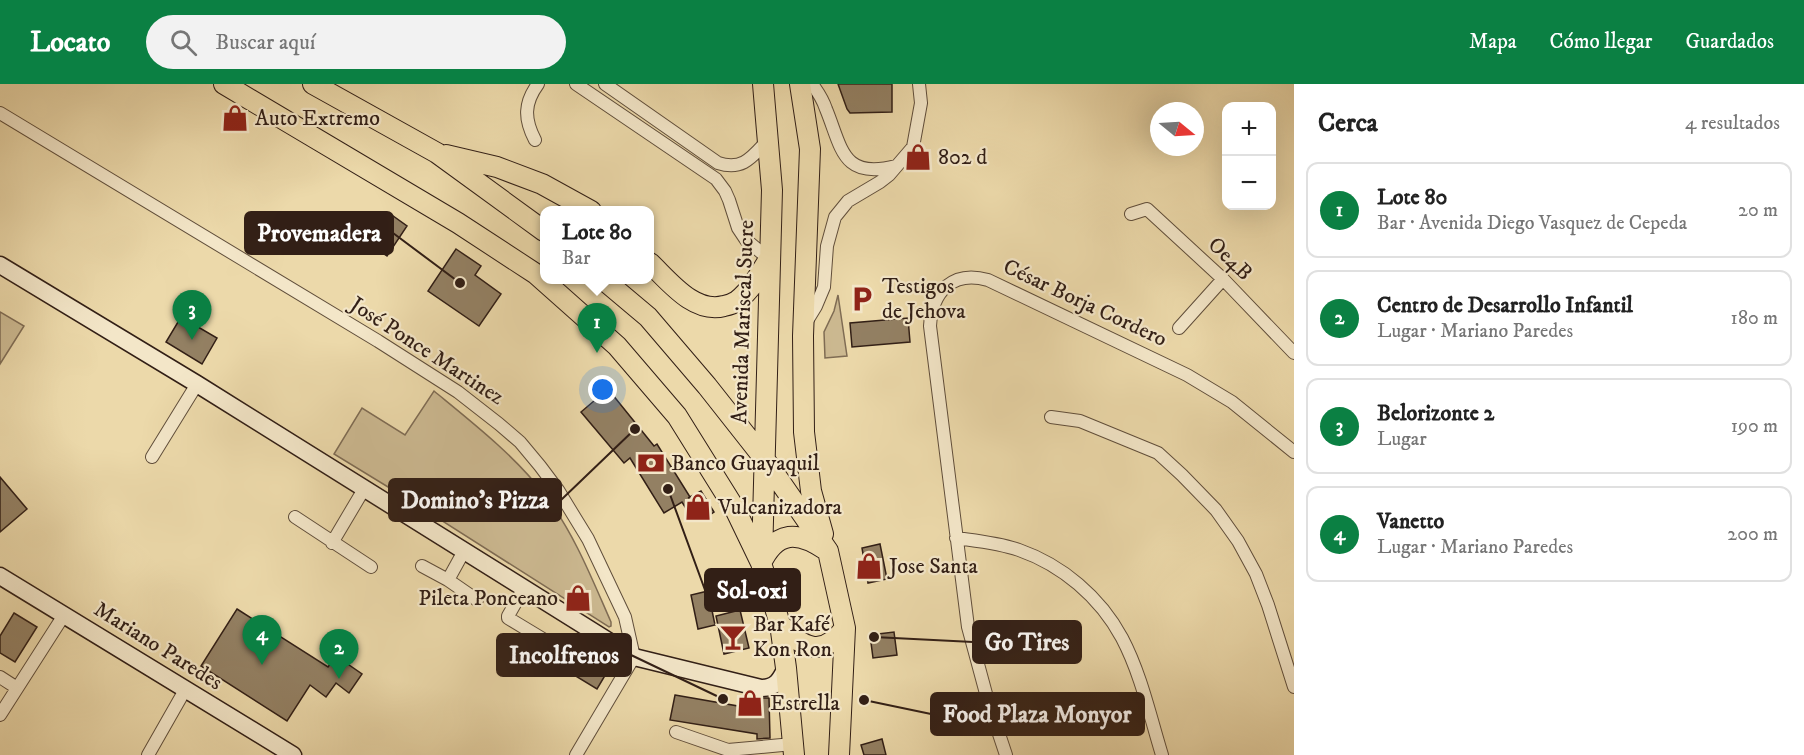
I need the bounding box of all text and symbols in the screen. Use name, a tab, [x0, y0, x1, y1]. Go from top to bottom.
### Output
search box	[146, 15, 566, 69]
text: Locato	[30, 25, 110, 60]
icon: search	[167, 26, 200, 59]
text: Buscar aquí	[215, 29, 315, 56]
text: Mapa	[1469, 29, 1517, 55]
text: Cómo llegar	[1550, 29, 1652, 55]
text: Guardados	[1685, 29, 1774, 55]
north arrow	[1150, 102, 1204, 156]
map controls	[1222, 102, 1276, 210]
button: +	[1222, 102, 1276, 156]
shop icon: Auto Extremo	[220, 103, 250, 133]
place label: Auto Extremo	[255, 105, 380, 132]
text: Cerca	[1318, 107, 1378, 140]
text: 4 resultados	[1685, 111, 1780, 136]
shop icon: 802 d	[903, 142, 933, 172]
place label: 802 d	[938, 144, 987, 171]
button: −	[1222, 156, 1276, 210]
text: Lote 80	[1377, 184, 1447, 211]
text: 1	[1336, 198, 1343, 223]
text: 20 m	[1738, 198, 1778, 223]
popup	[540, 206, 654, 284]
text: Bar · Avenida Diego Vasquez de Cepeda	[1377, 211, 1687, 236]
callout: Provemadera	[245, 212, 393, 254]
text: Provemadera	[257, 219, 382, 249]
text: Lote 80	[562, 219, 632, 246]
street label: Avenida Mariscal Sucre	[726, 219, 760, 425]
street label: Oe4B	[1202, 231, 1258, 287]
text: Bar	[562, 246, 590, 271]
street label: César Borja Cordero	[999, 253, 1171, 353]
place label: Testigos de Jehova	[882, 273, 966, 325]
parking icon: Testigos de Jehova	[847, 284, 877, 314]
pin: 3	[172, 290, 212, 340]
street label: José Ponce Martinez	[343, 290, 510, 411]
text: Centro de Desarrollo Infantil	[1377, 292, 1633, 319]
pin: 1	[578, 304, 616, 353]
text: 2	[1335, 306, 1344, 331]
text: 180 m	[1731, 306, 1778, 331]
text: Lugar · Mariano Paredes	[1377, 319, 1573, 344]
your location	[588, 375, 617, 404]
text: Belorizonte 2	[1377, 400, 1494, 427]
text: 3	[1336, 414, 1343, 439]
text: 190 m	[1731, 414, 1778, 439]
text: Lugar	[1377, 427, 1427, 452]
bank icon: Banco Guayaquil	[636, 448, 666, 478]
place label: Banco Guayaquil	[671, 450, 820, 477]
callout: Domino's Pizza	[389, 479, 561, 521]
text: Domino's Pizza	[401, 486, 550, 516]
shop icon: Vulcanizadora	[683, 492, 713, 522]
place label: Vulcanizadora	[717, 494, 843, 521]
text: Vanetto	[1377, 508, 1444, 535]
text: 4	[1334, 522, 1345, 547]
text: 200 m	[1727, 522, 1778, 547]
text: Lugar · Mariano Paredes	[1377, 535, 1573, 560]
shop icon: Jose Santa	[854, 551, 884, 581]
place label: Jose Santa	[887, 553, 979, 580]
callout: Sol-oxi	[705, 569, 800, 611]
text: Sol-oxi	[717, 576, 787, 606]
shop icon: Pileta Ponceano	[563, 583, 593, 613]
place label: Pileta Ponceano	[418, 585, 558, 612]
street label: Mariano Paredes	[89, 596, 227, 696]
place label: Bar Kafé Kon Ron	[753, 611, 832, 663]
pin: 4	[242, 616, 282, 665]
callout: Go Tires	[973, 621, 1081, 663]
bar icon: Bar Kafé Kon Ron	[718, 622, 748, 652]
text: Go Tires	[985, 628, 1069, 658]
pin: 2	[320, 630, 358, 679]
callout: Incolfrenos	[497, 634, 631, 676]
text: Incolfrenos	[509, 641, 619, 671]
shop icon: Estrella	[735, 688, 765, 718]
place label: Estrella	[770, 690, 840, 717]
callout: Food Plaza Monyor	[931, 693, 1144, 735]
text: Food Plaza Monyor	[943, 700, 1132, 730]

